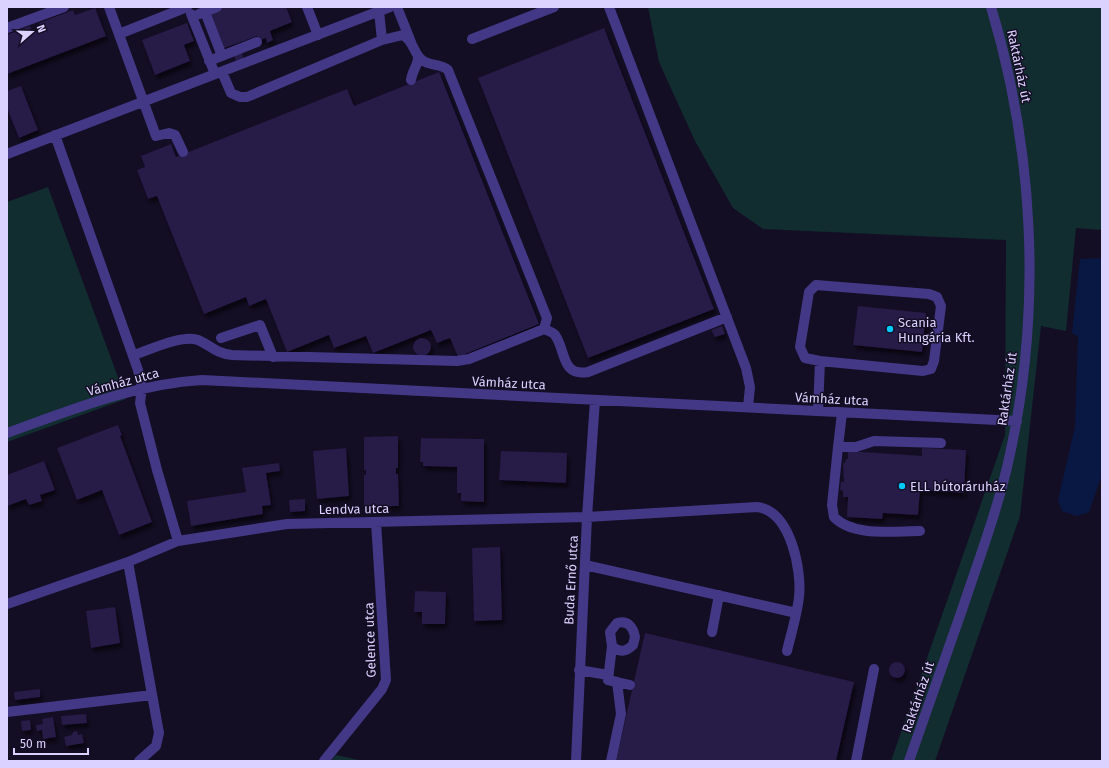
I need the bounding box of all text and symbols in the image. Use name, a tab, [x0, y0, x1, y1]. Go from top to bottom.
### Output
north arrow	[12, 12, 52, 52]
text: N	[34, 23, 48, 34]
street label: Raktárház út	[1004, 28, 1034, 104]
place label: Scania Hungária Kft.	[898, 315, 975, 345]
marker: Scania Hungária Kft.	[885, 324, 895, 334]
street label: Raktárház út	[994, 351, 1020, 427]
street label: Vámház utca	[85, 365, 161, 399]
street label: Vámház utca	[472, 374, 546, 392]
street label: Vámház utca	[795, 390, 869, 408]
place label: ELL bútoráruház	[910, 479, 1006, 494]
marker: ELL bútoráruház	[897, 481, 907, 491]
street label: Lendva utca	[319, 501, 389, 517]
street label: Buda Ernő utca	[561, 535, 581, 625]
street label: Gelence utca	[361, 602, 379, 678]
street label: Raktárház út	[899, 659, 937, 735]
scale bar	[14, 730, 88, 756]
text: 50 m	[20, 737, 46, 751]

